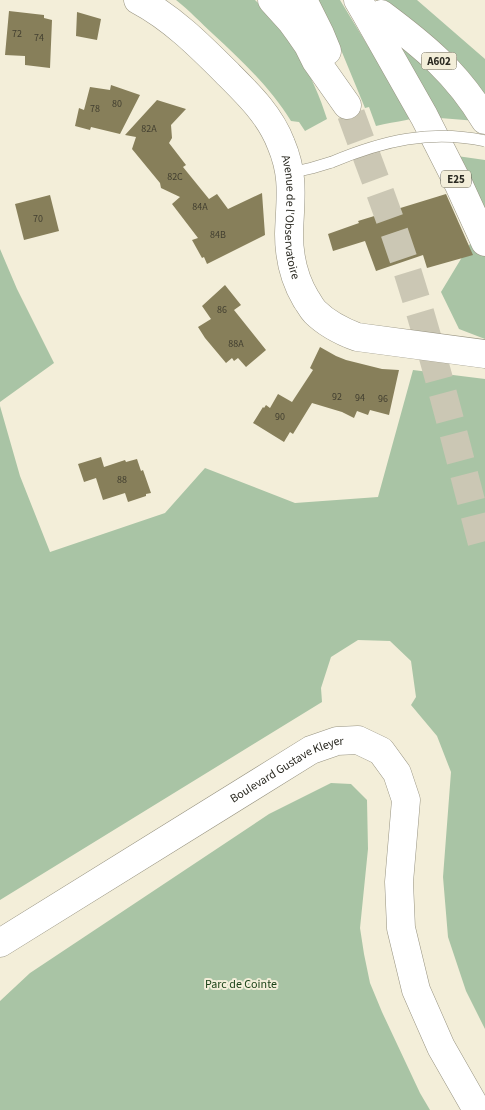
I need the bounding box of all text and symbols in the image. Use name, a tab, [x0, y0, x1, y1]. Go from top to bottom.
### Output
house number: 72	[12, 27, 22, 41]
house number: 74	[34, 31, 44, 45]
road number: A602	[422, 52, 456, 70]
house number: 80	[112, 97, 122, 111]
house number: 78	[90, 102, 100, 116]
house number: 82A	[141, 122, 157, 136]
street label: Avenue de l'Observatoire	[277, 153, 305, 282]
house number: 82C	[167, 170, 183, 184]
road number: E25	[441, 170, 471, 188]
house number: 84A	[192, 200, 208, 214]
house number: 70	[33, 212, 43, 226]
house number: 84B	[210, 228, 226, 242]
house number: 86	[217, 303, 227, 317]
house number: 88A	[228, 337, 244, 351]
house number: 92	[332, 390, 342, 404]
house number: 94	[355, 391, 365, 405]
house number: 96	[378, 392, 388, 406]
house number: 90	[275, 410, 285, 424]
house number: 88	[117, 473, 127, 487]
street label: Boulevard Gustave Kleyer	[227, 732, 345, 807]
park label: Parc de Cointe	[205, 976, 277, 993]

